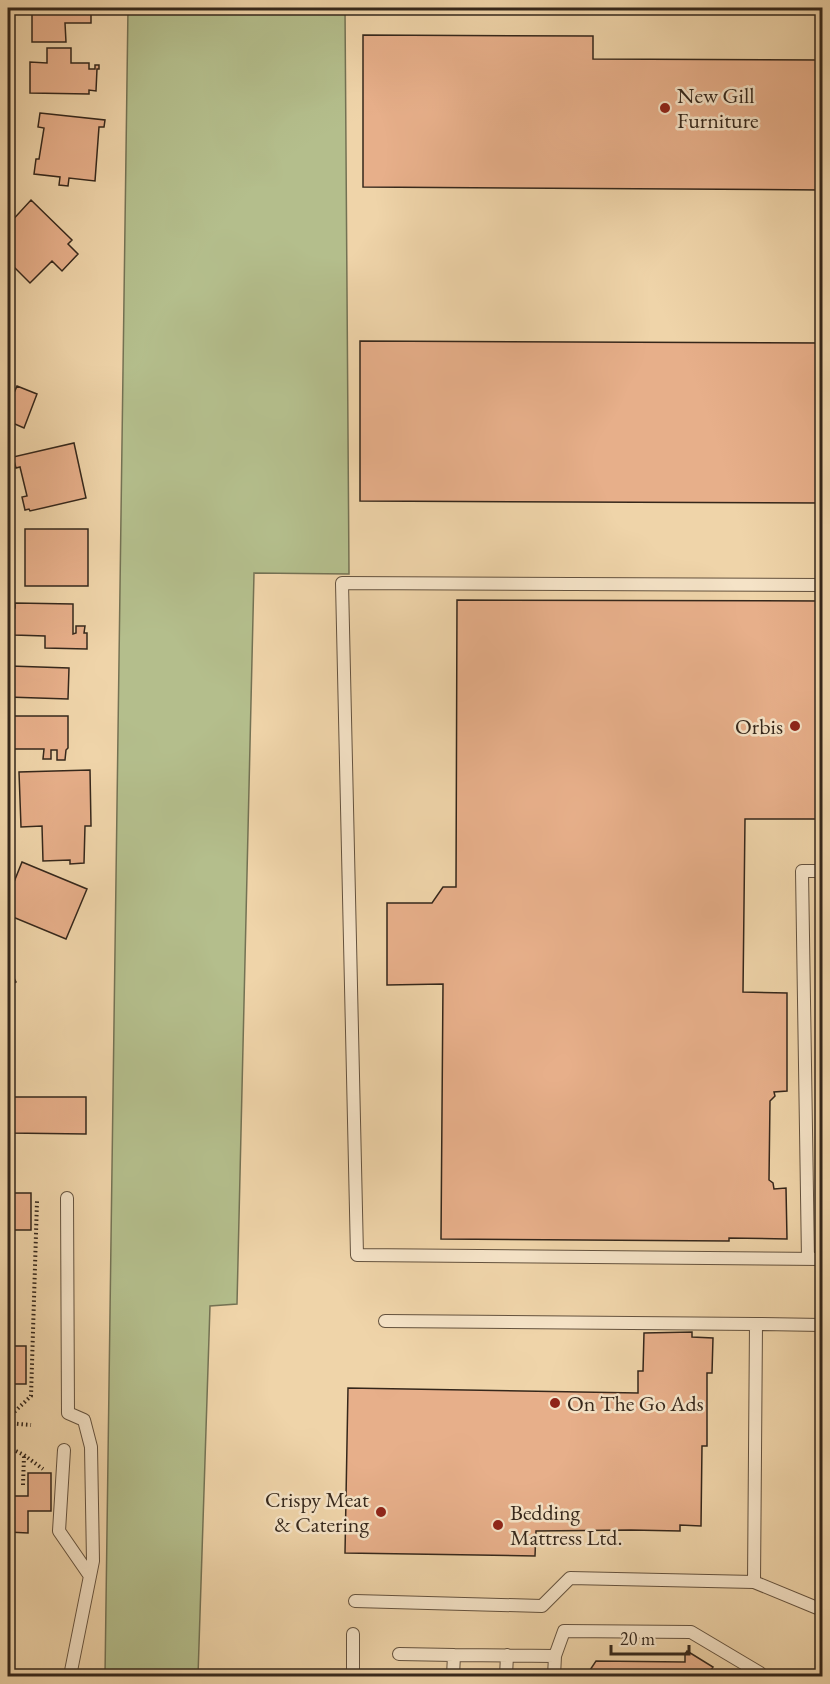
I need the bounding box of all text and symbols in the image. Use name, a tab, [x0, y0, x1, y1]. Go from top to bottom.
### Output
place label: New Gill Furniture	[677, 81, 759, 135]
marker: New Gill Furniture	[658, 101, 672, 115]
place label: Orbis	[735, 712, 783, 741]
marker: Orbis	[788, 719, 802, 733]
place label: On The Go Ads	[567, 1389, 704, 1418]
marker: On The Go Ads	[548, 1396, 562, 1410]
place label: Crispy Meat & Catering	[265, 1485, 369, 1539]
place label: Bedding Mattress Ltd.	[510, 1498, 622, 1552]
marker: Crispy Meat & Catering	[374, 1505, 388, 1519]
marker: Bedding Mattress Ltd.	[491, 1518, 505, 1532]
scale bar	[611, 1618, 689, 1656]
text: 20 m	[620, 1627, 655, 1650]

